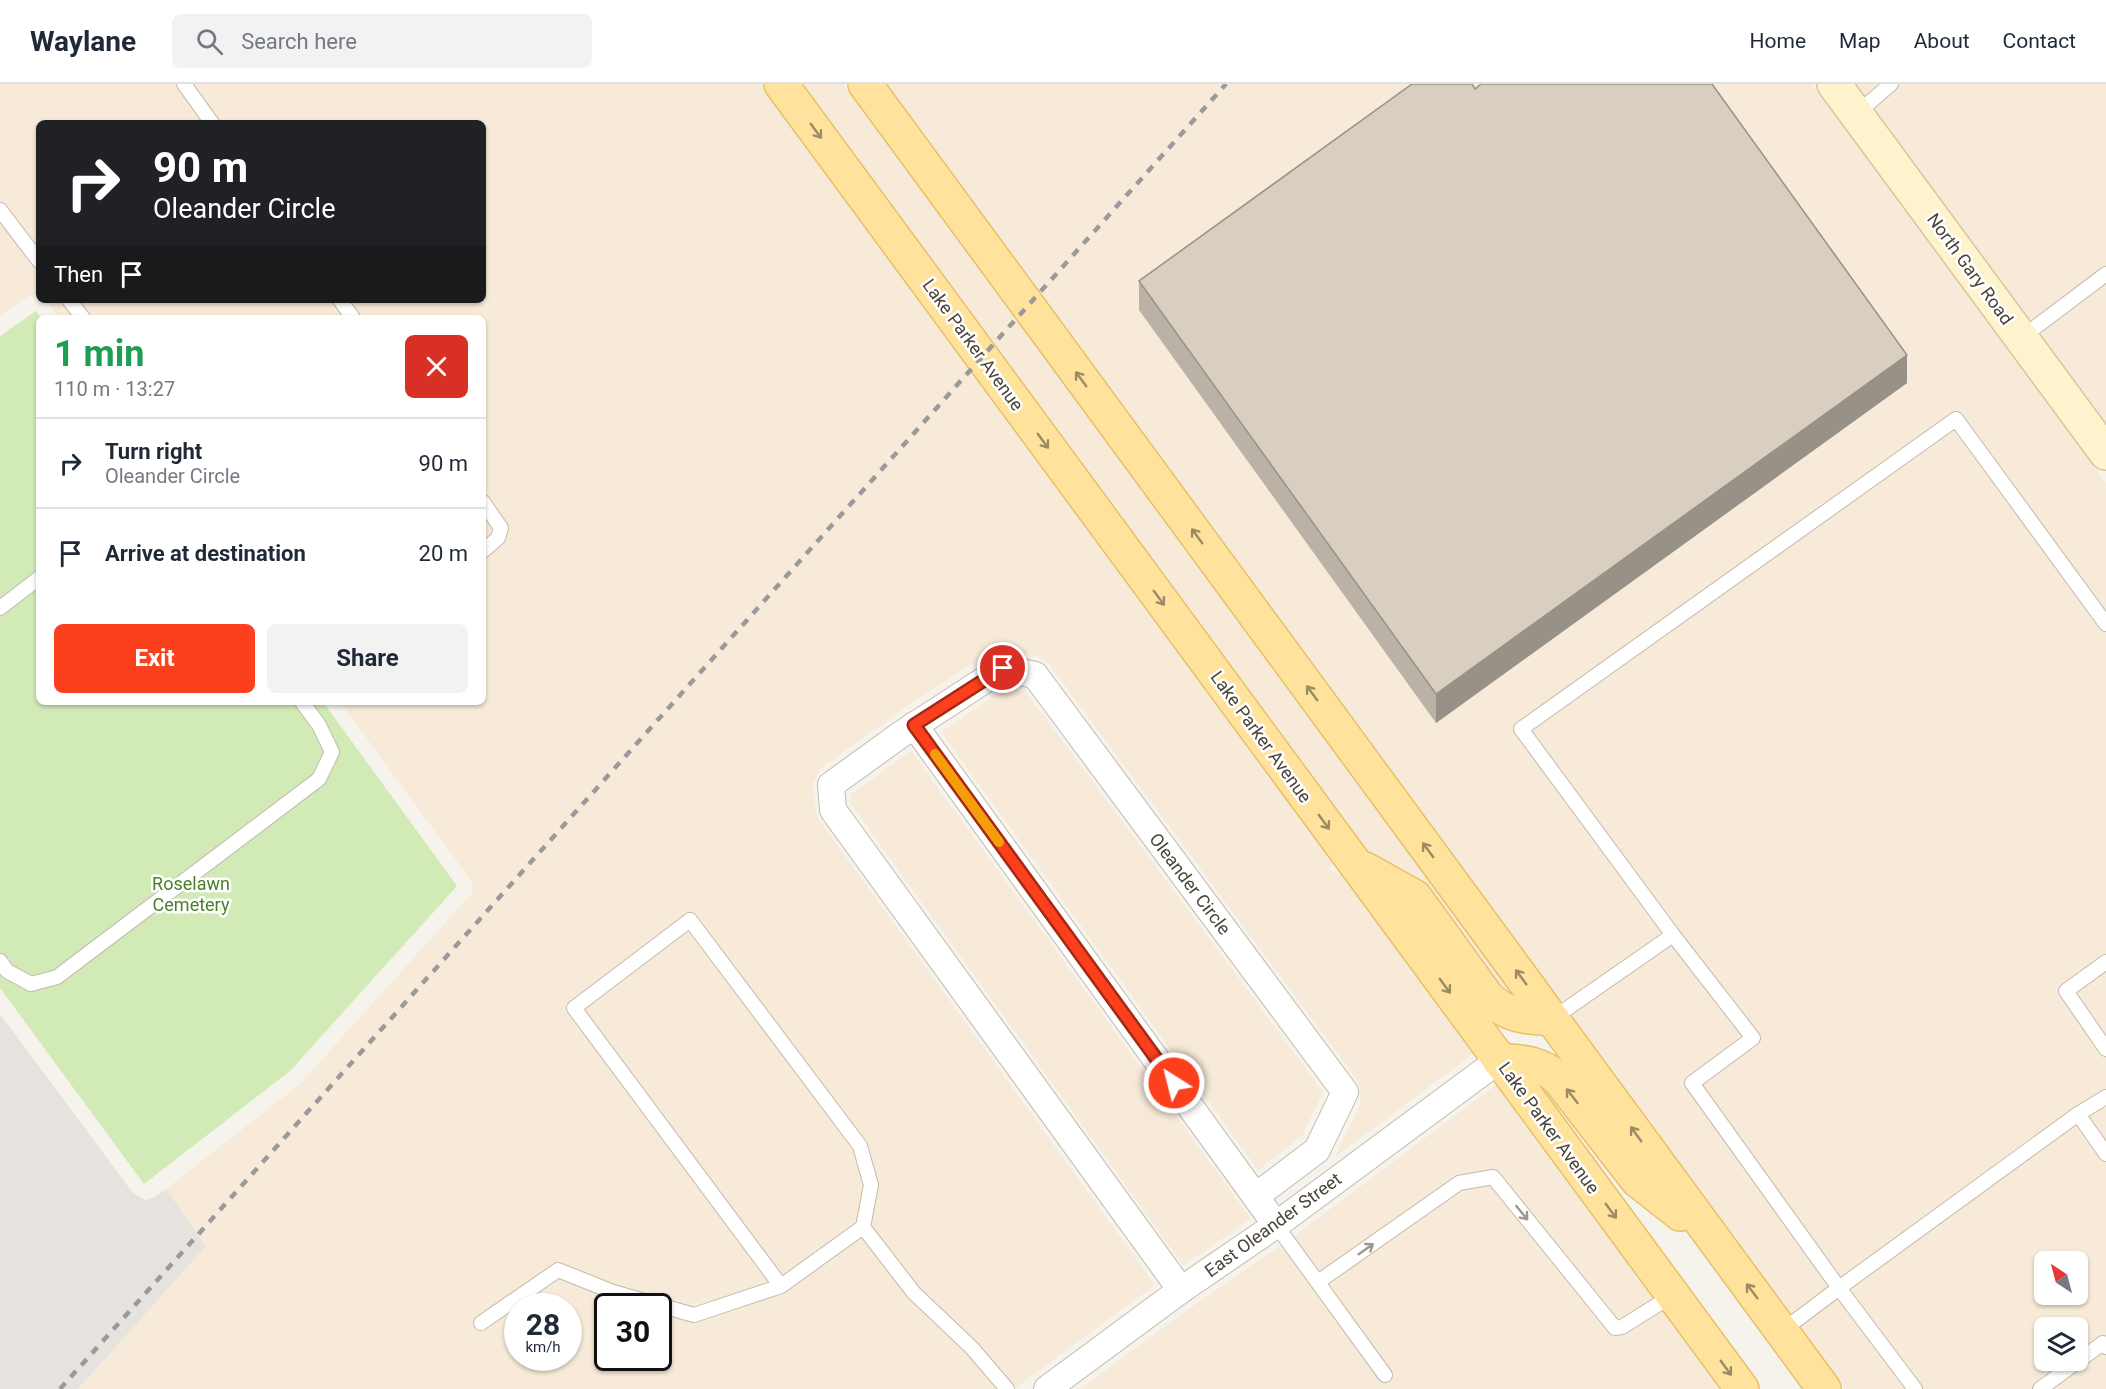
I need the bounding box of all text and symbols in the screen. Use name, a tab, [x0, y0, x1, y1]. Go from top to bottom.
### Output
search box	[172, 14, 592, 68]
text: Waylane	[30, 25, 136, 58]
icon: search	[193, 25, 226, 58]
text: Search here	[241, 29, 357, 54]
text: Home	[1750, 29, 1806, 53]
text: Map	[1839, 29, 1881, 53]
text: About	[1914, 29, 1970, 53]
text: Contact	[2003, 29, 2076, 53]
one-way arrow	[810, 123, 822, 139]
text: 90 m	[153, 143, 248, 192]
icon: right	[54, 144, 132, 222]
text: Oleander Circle	[153, 193, 336, 225]
street label: North Gary Road	[1923, 209, 2018, 328]
icon: arrive	[115, 258, 148, 291]
text: Then	[54, 262, 103, 287]
street label: Lake Parker Avenue	[919, 275, 1028, 415]
text: 1 min	[54, 333, 145, 375]
button: close	[405, 335, 468, 398]
one-way arrow	[1075, 371, 1088, 387]
text: 110 m · 13:27	[54, 377, 175, 401]
one-way arrow	[1037, 432, 1050, 448]
text: Turn right	[105, 439, 202, 464]
icon: right	[54, 447, 87, 480]
text: 90 m	[419, 451, 468, 476]
text: Oleander Circle	[105, 464, 240, 488]
one-way arrow	[1191, 528, 1203, 544]
icon: arrive	[54, 537, 87, 570]
text: Arrive at destination	[105, 541, 306, 566]
text: 20 m	[419, 541, 468, 566]
one-way arrow	[1153, 589, 1165, 605]
button: Exit	[54, 624, 255, 693]
button: Share	[267, 624, 468, 693]
pin	[977, 642, 1028, 693]
icon: arrive	[986, 651, 1019, 684]
street label: Lake Parker Avenue	[1207, 667, 1316, 807]
one-way arrow	[1306, 685, 1319, 701]
one-way arrow	[1318, 814, 1330, 830]
street label: Oleander Circle	[1145, 829, 1235, 939]
one-way arrow	[1422, 842, 1435, 858]
park label: Roselawn Cemetery	[152, 873, 230, 915]
one-way arrow	[1515, 969, 1528, 985]
one-way arrow	[1439, 978, 1451, 994]
position arrow	[1142, 1051, 1206, 1115]
street label: Lake Parker Avenue	[1495, 1058, 1604, 1198]
one-way arrow	[1565, 1088, 1578, 1104]
one-way arrow	[1630, 1127, 1643, 1143]
street label: East Oleander Street	[1200, 1168, 1345, 1281]
one-way arrow	[1604, 1202, 1617, 1218]
one-way arrow	[1516, 1205, 1529, 1221]
one-way arrow	[1357, 1243, 1373, 1255]
north arrow	[2034, 1251, 2088, 1305]
map controls	[2034, 1251, 2088, 1371]
one-way arrow	[1746, 1284, 1758, 1300]
speed limit sign: 30	[594, 1293, 672, 1371]
text: 28	[526, 1307, 560, 1342]
button: layers	[2034, 1317, 2088, 1371]
text: km/h	[525, 1338, 561, 1356]
one-way arrow	[1720, 1359, 1733, 1375]

